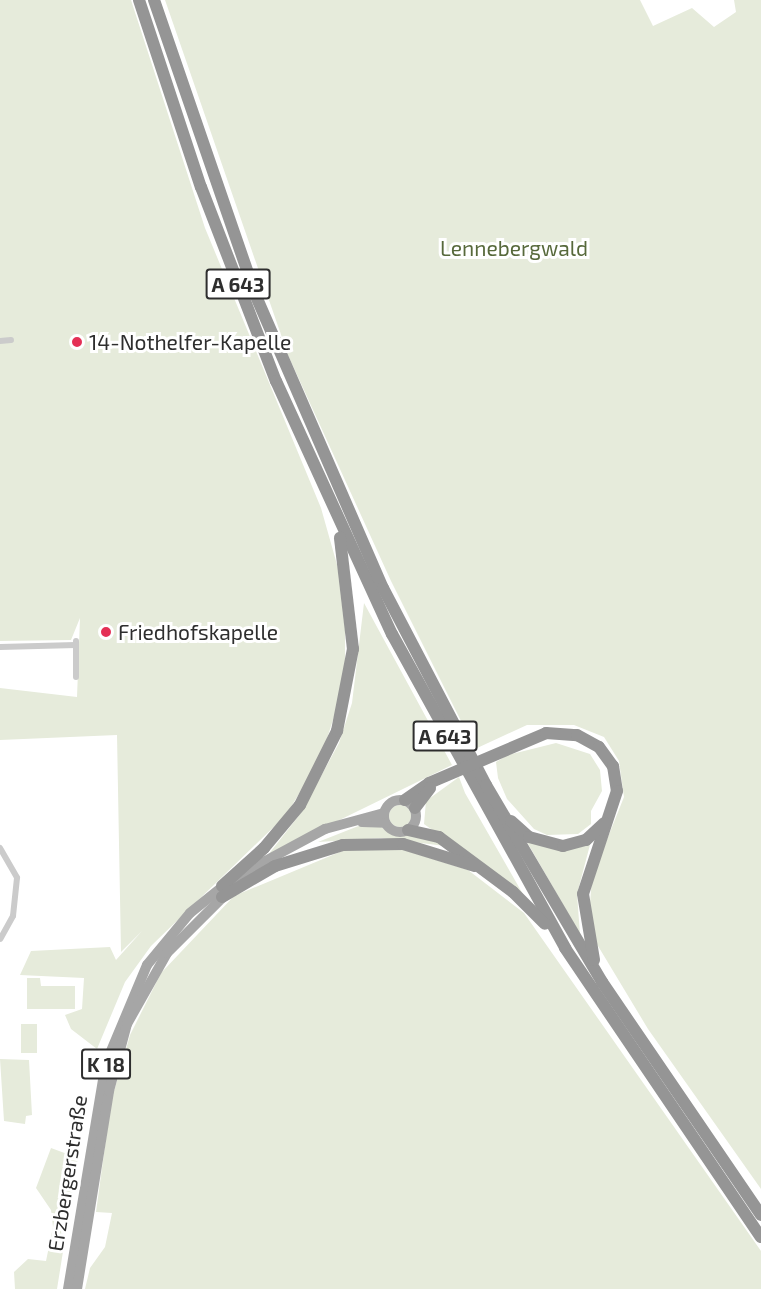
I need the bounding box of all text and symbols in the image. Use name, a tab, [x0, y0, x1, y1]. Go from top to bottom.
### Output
park label: Lennebergwald	[440, 235, 588, 261]
road number: A 643	[205, 267, 271, 301]
place label: 14-Nothelfer-Kapelle	[89, 329, 291, 355]
marker: 14-Nothelfer-Kapelle	[70, 335, 84, 349]
place label: Friedhofskapelle	[118, 619, 278, 645]
marker: Friedhofskapelle	[99, 625, 113, 639]
road number: A 643	[412, 719, 478, 753]
road number: K 18	[80, 1047, 132, 1081]
street label: Erzbergerstraße	[42, 1093, 92, 1253]

